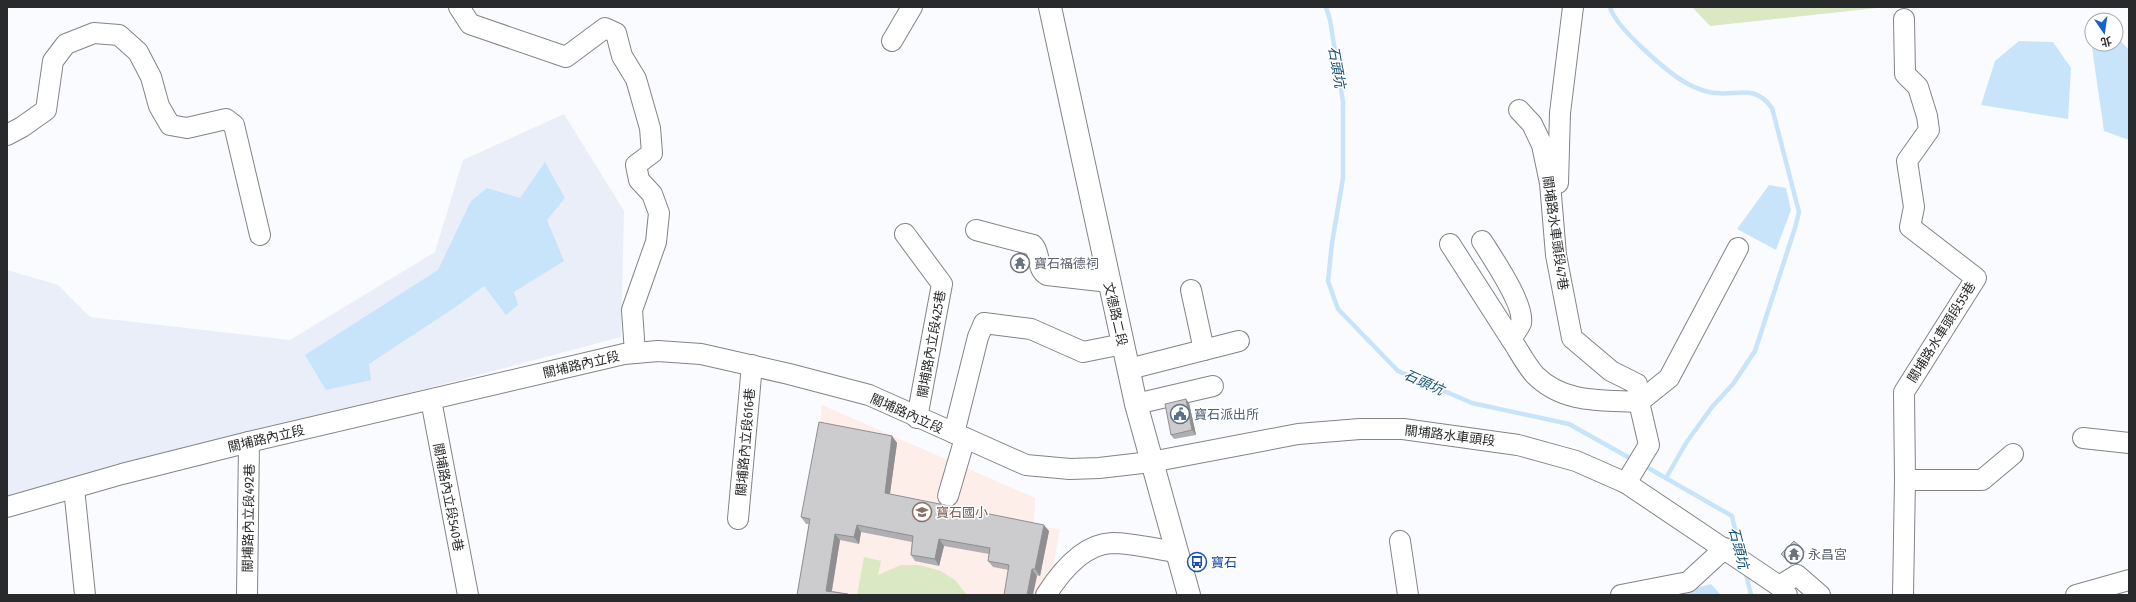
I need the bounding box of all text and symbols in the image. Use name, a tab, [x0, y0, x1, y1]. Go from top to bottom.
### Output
north arrow	[2084, 12, 2124, 52]
text: 北	[2099, 34, 2113, 49]
water label: 石頭坑	[1324, 45, 1349, 91]
street label: 關埔路水車頭段47巷	[1540, 175, 1571, 291]
temple icon: 寶石福德祠	[1009, 252, 1031, 274]
place label: 寶石福德祠	[1034, 256, 1099, 271]
street label: 關埔路水車頭段55巷	[1904, 279, 1978, 385]
street label: 文德路二段	[1101, 281, 1130, 347]
street label: 關埔路內立段425巷	[915, 289, 948, 399]
street label: 關埔路內立段	[541, 348, 621, 381]
water label: 石頭坑	[1401, 366, 1448, 400]
street label: 關埔路內立段616巷	[733, 387, 758, 497]
street label: 關埔路內立段	[868, 391, 945, 436]
public building icon: 寶石派出所	[1169, 403, 1191, 425]
place label: 寶石派出所	[1194, 407, 1259, 422]
street label: 關埔路內立段	[226, 422, 306, 455]
street label: 關埔路水車頭段	[1404, 423, 1496, 448]
street label: 關埔路內立段540巷	[431, 442, 466, 553]
street label: 關埔路內立段492巷	[240, 463, 257, 573]
school or university icon: 寶石國小	[911, 501, 933, 523]
place label: 寶石國小	[936, 505, 988, 520]
water label: 石頭坑	[1725, 526, 1752, 572]
temple icon: 永昌宮	[1783, 543, 1805, 565]
place label: 永昌宮	[1808, 547, 1847, 562]
bus stop icon: 寶石	[1186, 551, 1208, 573]
place label: 寶石	[1211, 555, 1237, 570]

